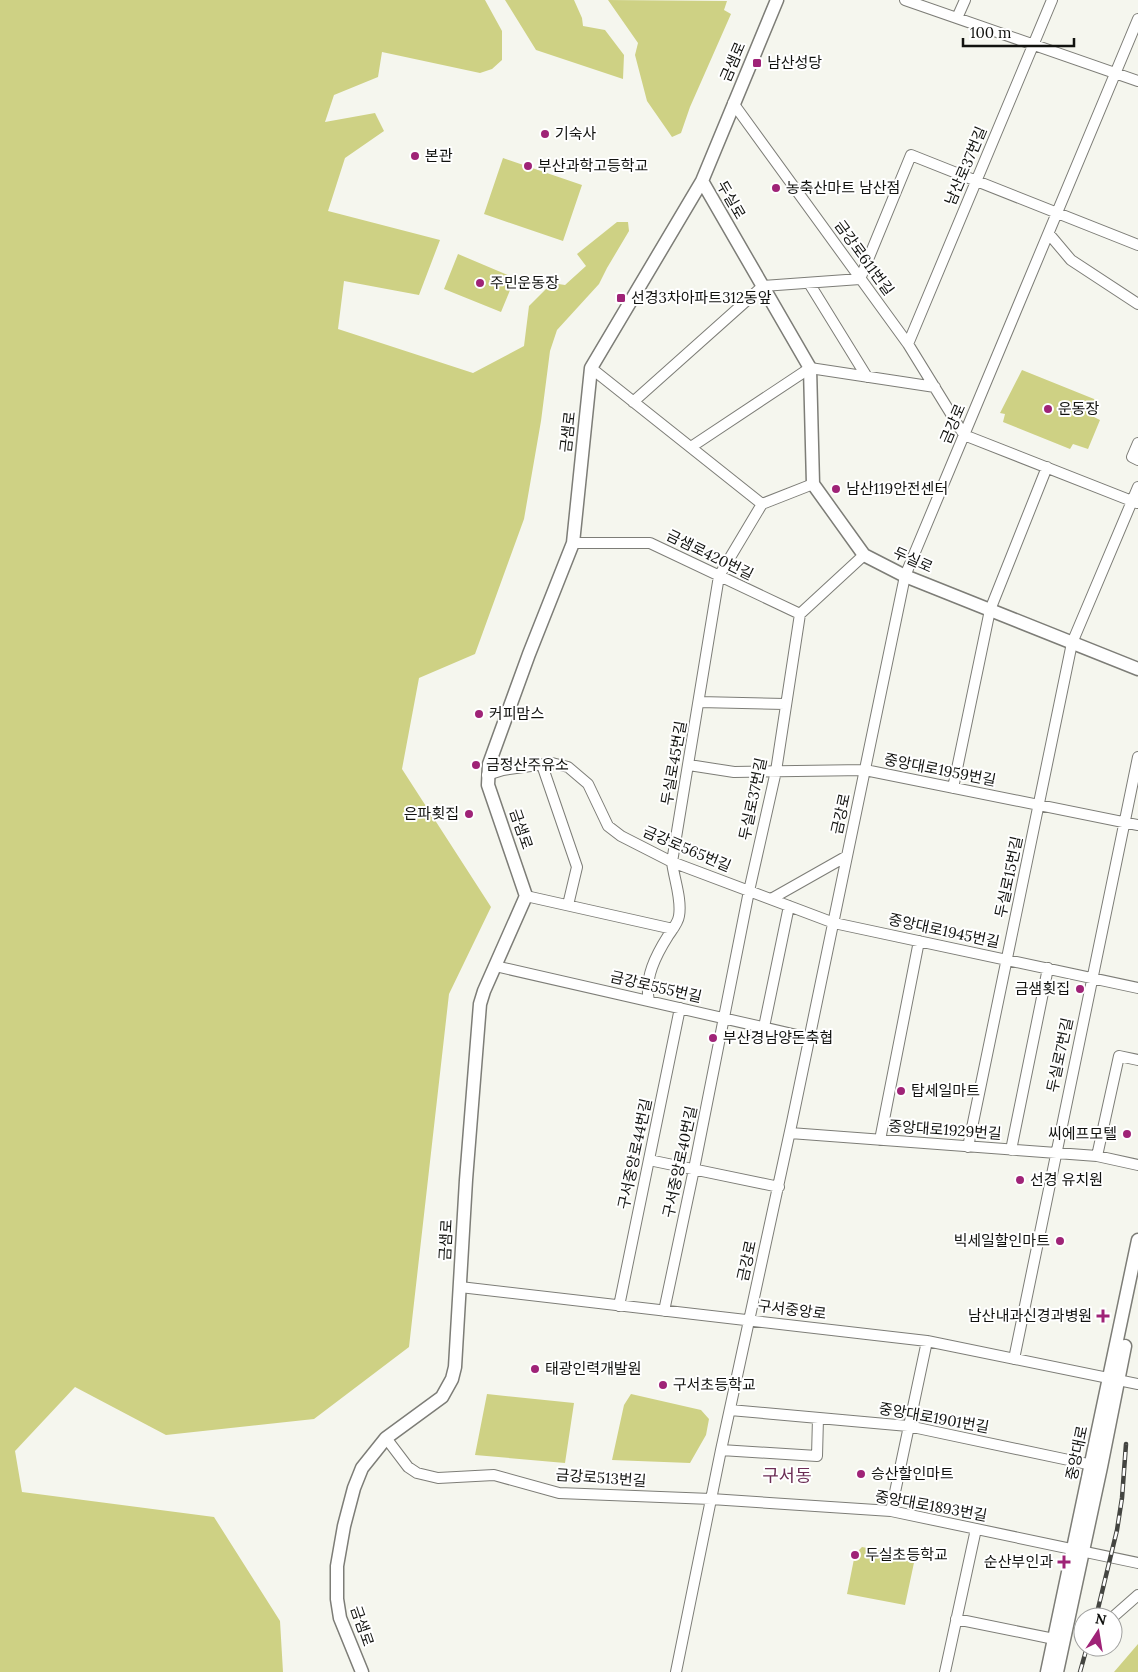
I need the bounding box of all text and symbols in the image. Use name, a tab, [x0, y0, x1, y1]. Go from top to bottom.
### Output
scale bar	[963, 15, 1074, 47]
text: 100 m	[970, 23, 1011, 42]
street label: 금샘로	[716, 39, 749, 85]
place label: 남산성당	[767, 53, 822, 72]
marker: 남산성당	[751, 57, 763, 69]
street label: 남산로37번길	[940, 123, 991, 208]
place label: 기숙사	[555, 124, 597, 143]
marker: 기숙사	[539, 128, 551, 140]
place label: 본관	[425, 146, 453, 165]
marker: 본관	[409, 150, 421, 162]
place label: 부산과학고등학교	[538, 156, 648, 175]
marker: 부산과학고등학교	[522, 160, 534, 172]
street label: 두실로	[713, 177, 750, 222]
place label: 농축산마트 남산점	[786, 178, 900, 197]
marker: 농축산마트 남산점	[770, 182, 782, 194]
street label: 금강로611번길	[831, 216, 898, 299]
place label: 주민운동장	[490, 273, 559, 292]
marker: 주민운동장	[474, 277, 486, 289]
place label: 선경3차아파트312동앞	[631, 288, 772, 307]
marker: 선경3차아파트312동앞	[615, 292, 627, 304]
place label: 운동장	[1058, 399, 1100, 418]
street label: 금강로	[936, 401, 969, 447]
marker: 운동장	[1042, 403, 1054, 415]
street label: 금샘로	[556, 410, 579, 454]
place label: 남산119안전센터	[846, 479, 948, 498]
marker: 남산119안전센터	[830, 483, 842, 495]
street label: 금샘로420번길	[664, 525, 757, 584]
street label: 두실로	[890, 542, 936, 577]
place label: 커피맘스	[489, 704, 544, 723]
marker: 커피맘스	[473, 708, 485, 720]
street label: 두실로45번길	[657, 719, 690, 807]
street label: 중앙대로1959번길	[882, 749, 998, 790]
place label: 금정산주유소	[486, 755, 569, 774]
street label: 두실로37번길	[734, 756, 771, 842]
marker: 금정산주유소	[470, 759, 482, 771]
street label: 금강로	[827, 792, 854, 836]
place label: 은파횟집	[404, 804, 459, 823]
street label: 금샘로	[506, 806, 537, 852]
marker: 은파횟집	[463, 808, 475, 820]
street label: 금강로565번길	[640, 821, 734, 876]
street label: 두실로15번길	[991, 835, 1026, 919]
street label: 중앙대로1945번길	[887, 909, 1001, 952]
street label: 금강로555번길	[608, 967, 704, 1006]
place label: 금샘횟집	[1015, 979, 1070, 998]
marker: 금샘횟집	[1074, 983, 1086, 995]
street label: 두실로7번길	[1042, 1016, 1077, 1094]
place label: 부산경남양돈축협	[723, 1028, 833, 1047]
marker: 부산경남양돈축협	[707, 1032, 719, 1044]
place label: 탑세일마트	[911, 1081, 980, 1100]
marker: 탑세일마트	[895, 1085, 907, 1097]
street label: 구서중앙로44번길	[613, 1097, 656, 1211]
street label: 구서중앙로40번길	[658, 1104, 701, 1220]
street label: 중앙대로1929번길	[888, 1116, 1002, 1143]
place label: 씨에프모텔	[1048, 1124, 1117, 1143]
marker: 씨에프모텔	[1121, 1128, 1133, 1140]
place label: 선경 유치원	[1030, 1170, 1103, 1189]
marker: 선경 유치원	[1014, 1174, 1026, 1186]
street label: 금샘로	[435, 1219, 456, 1261]
place label: 빅세일할인마트	[953, 1231, 1050, 1250]
marker: 빅세일할인마트	[1054, 1235, 1066, 1247]
street label: 금강로	[733, 1239, 760, 1283]
street label: 구서중앙로	[757, 1296, 827, 1323]
place label: 남산내과신경과병원	[968, 1306, 1092, 1325]
marker: 남산내과신경과병원	[1096, 1309, 1110, 1323]
place label: 태광인력개발원	[545, 1359, 642, 1378]
marker: 태광인력개발원	[529, 1363, 541, 1375]
place label: 구서초등학교	[673, 1375, 756, 1394]
marker: 구서초등학교	[657, 1379, 669, 1391]
street label: 중앙대로1901번길	[877, 1398, 991, 1437]
street label: 중앙대로	[1061, 1424, 1092, 1482]
district label: 구서동	[762, 1464, 812, 1487]
place label: 승산할인마트	[871, 1464, 954, 1483]
street label: 금강로513번길	[555, 1465, 647, 1490]
marker: 승산할인마트	[855, 1468, 867, 1480]
street label: 중앙대로1893번길	[873, 1486, 989, 1525]
place label: 두실초등학교	[865, 1545, 948, 1564]
marker: 두실초등학교	[849, 1549, 861, 1561]
place label: 순산부인과	[984, 1552, 1053, 1571]
marker: 순산부인과	[1057, 1555, 1071, 1569]
street label: 금샘로	[347, 1603, 378, 1649]
north arrow	[1073, 1607, 1123, 1657]
text: N	[1094, 1609, 1108, 1629]

